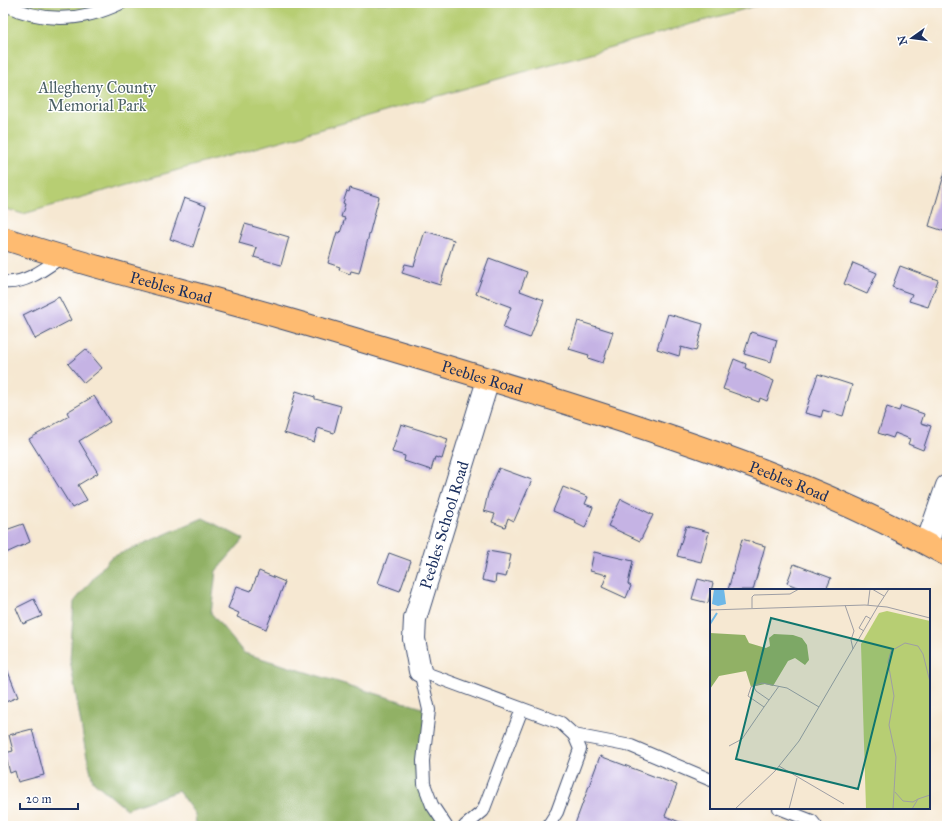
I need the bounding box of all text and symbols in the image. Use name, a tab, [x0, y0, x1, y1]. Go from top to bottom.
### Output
north arrow	[892, 18, 932, 58]
text: N	[895, 34, 910, 46]
park label: Allegheny County Memorial Park	[37, 78, 156, 115]
street label: Peebles Road	[128, 267, 214, 308]
street label: Peebles Road	[439, 356, 525, 399]
street label: Peebles Road	[746, 457, 831, 506]
street label: Peebles School Road	[416, 459, 473, 591]
inset map	[710, 589, 930, 809]
scale bar	[20, 785, 78, 811]
text: 20 m	[26, 792, 52, 806]

